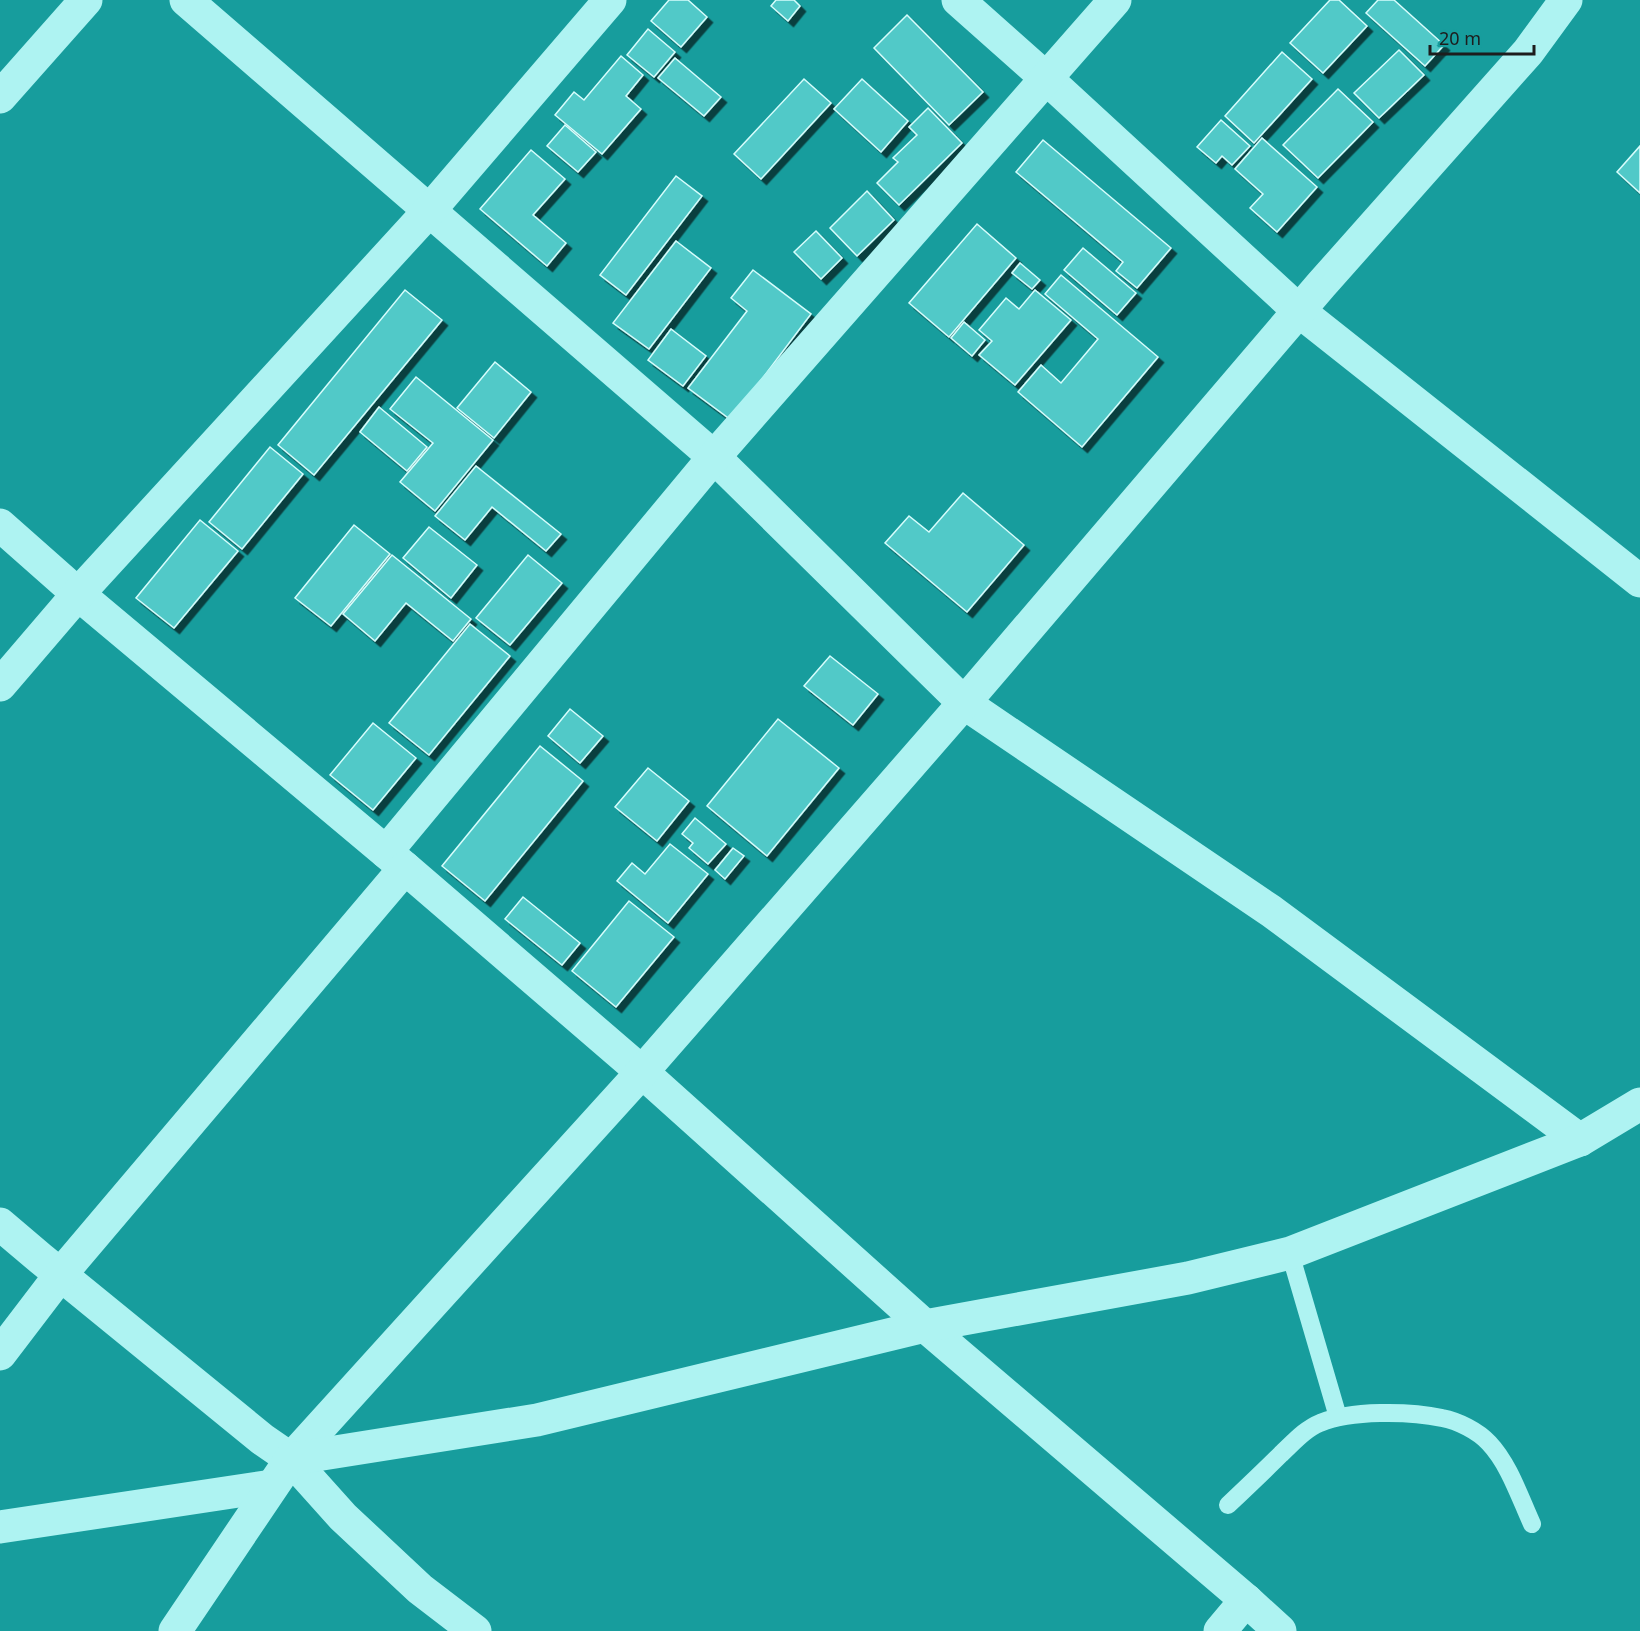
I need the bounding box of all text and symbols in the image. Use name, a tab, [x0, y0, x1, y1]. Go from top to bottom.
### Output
scale bar	[1430, 18, 1534, 56]
text: 20 m	[1439, 26, 1481, 50]

